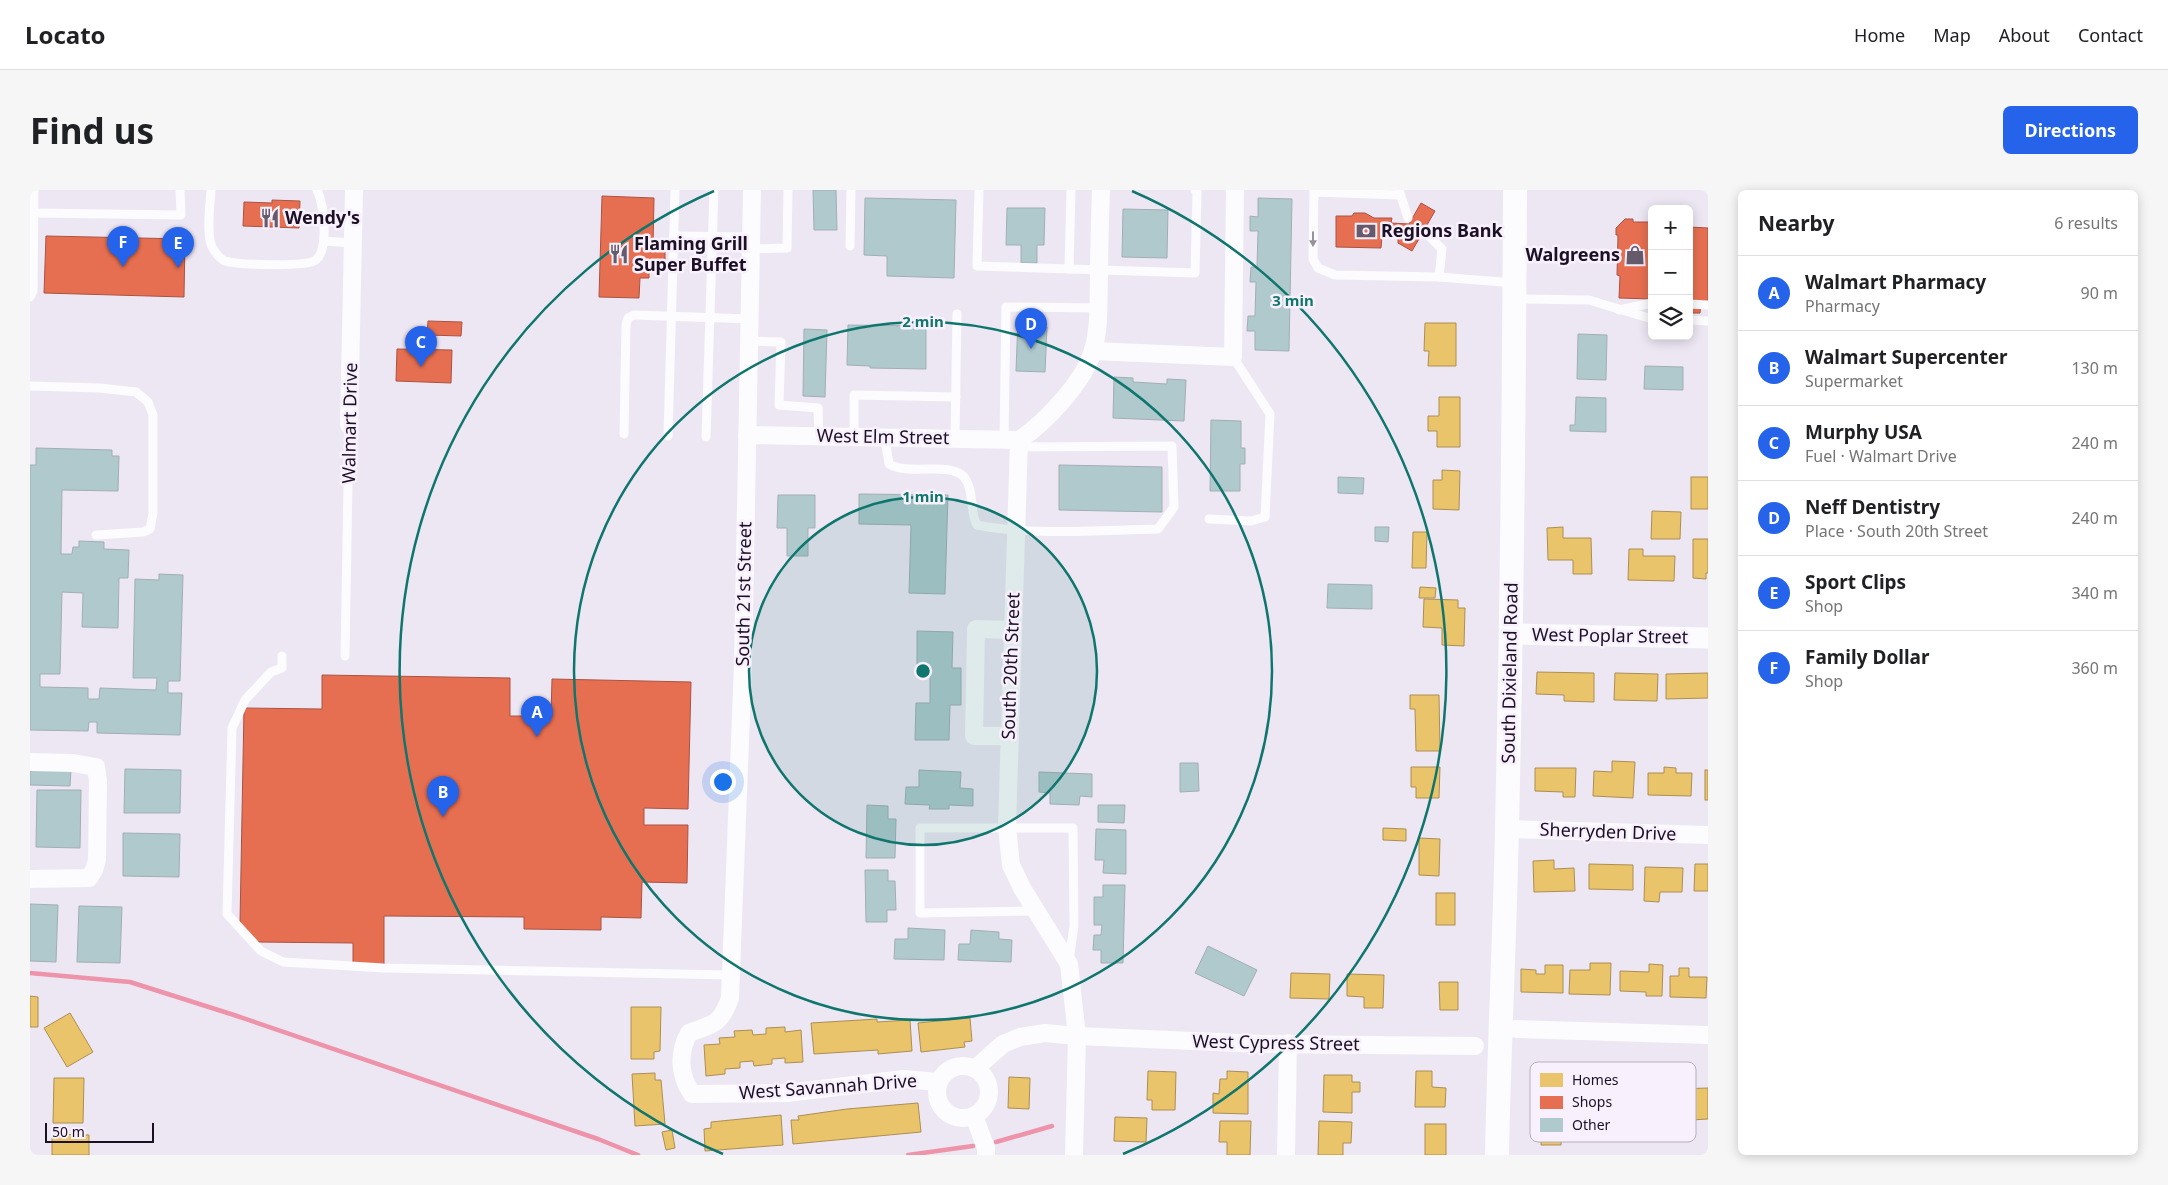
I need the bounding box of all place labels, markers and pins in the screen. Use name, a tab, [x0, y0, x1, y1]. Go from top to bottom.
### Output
place label: Wendy's	[285, 205, 360, 229]
restaurant icon: Wendy's	[259, 207, 281, 229]
place label: Regions Bank	[1381, 218, 1503, 242]
bank icon: Regions Bank	[1355, 220, 1377, 242]
pin: F	[107, 226, 139, 267]
pin: E	[162, 227, 194, 268]
place label: Flaming Grill Super Buffet	[634, 231, 748, 276]
place label: Walgreens	[1526, 242, 1620, 266]
restaurant icon: Flaming Grill Super Buffet	[608, 243, 630, 265]
shop icon: Walgreens	[1624, 244, 1646, 266]
pin: D	[1015, 308, 1047, 349]
pin: C	[405, 326, 437, 367]
centre of rings	[914, 662, 932, 680]
pin: A	[521, 696, 553, 737]
pin: B	[427, 776, 459, 817]

